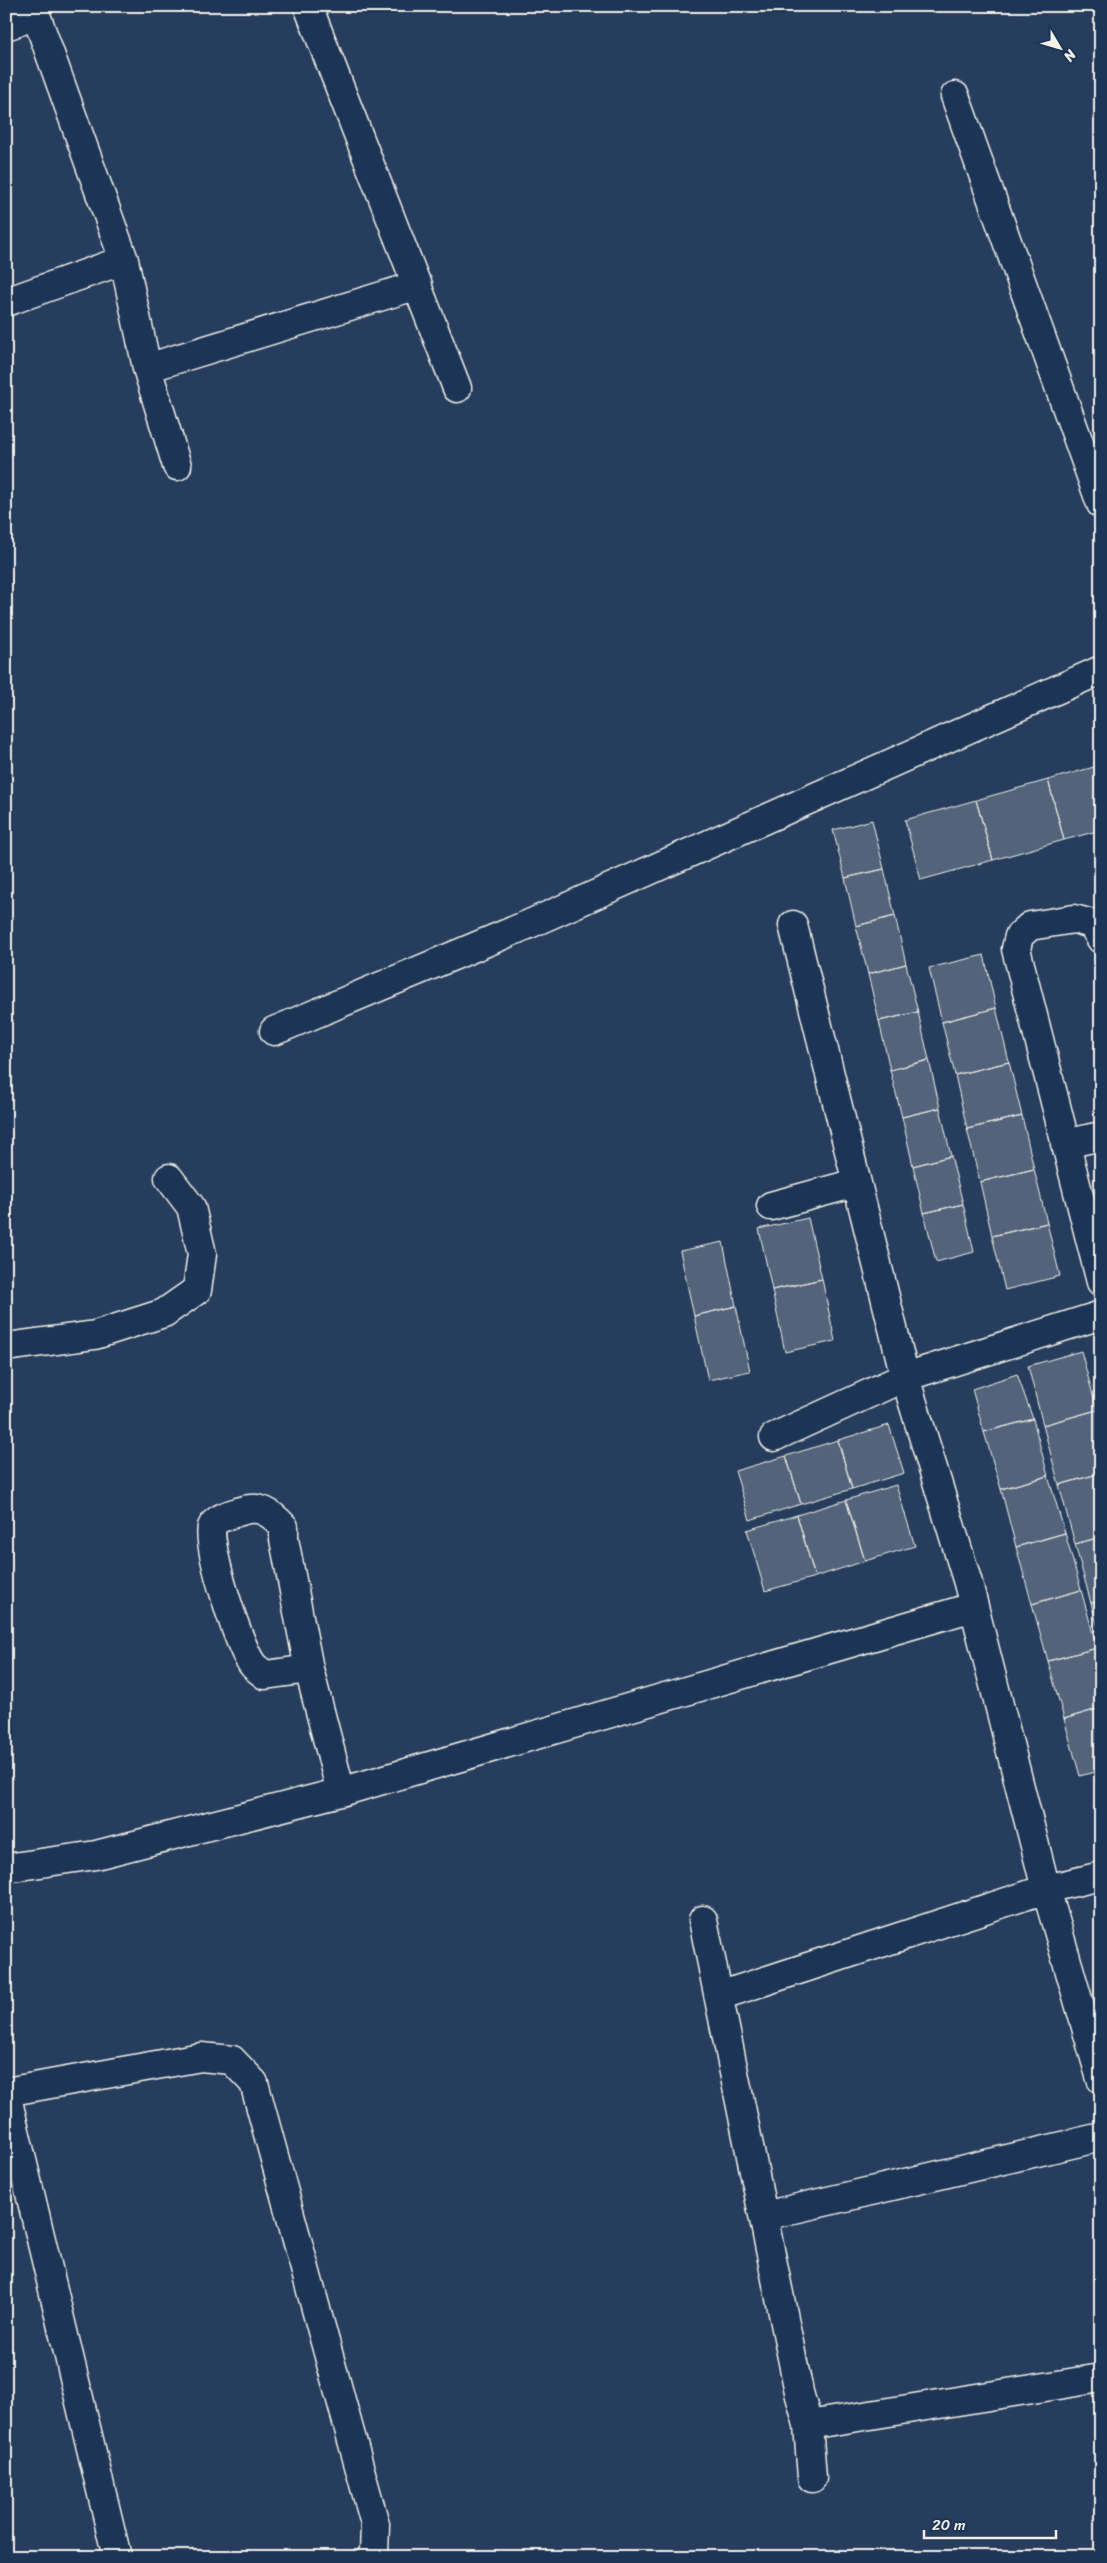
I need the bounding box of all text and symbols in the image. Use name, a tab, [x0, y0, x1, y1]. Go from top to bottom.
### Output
north arrow	[1034, 22, 1084, 72]
text: N	[1057, 43, 1083, 67]
scale bar	[924, 2508, 1057, 2540]
text: 20 m	[932, 2512, 966, 2538]

